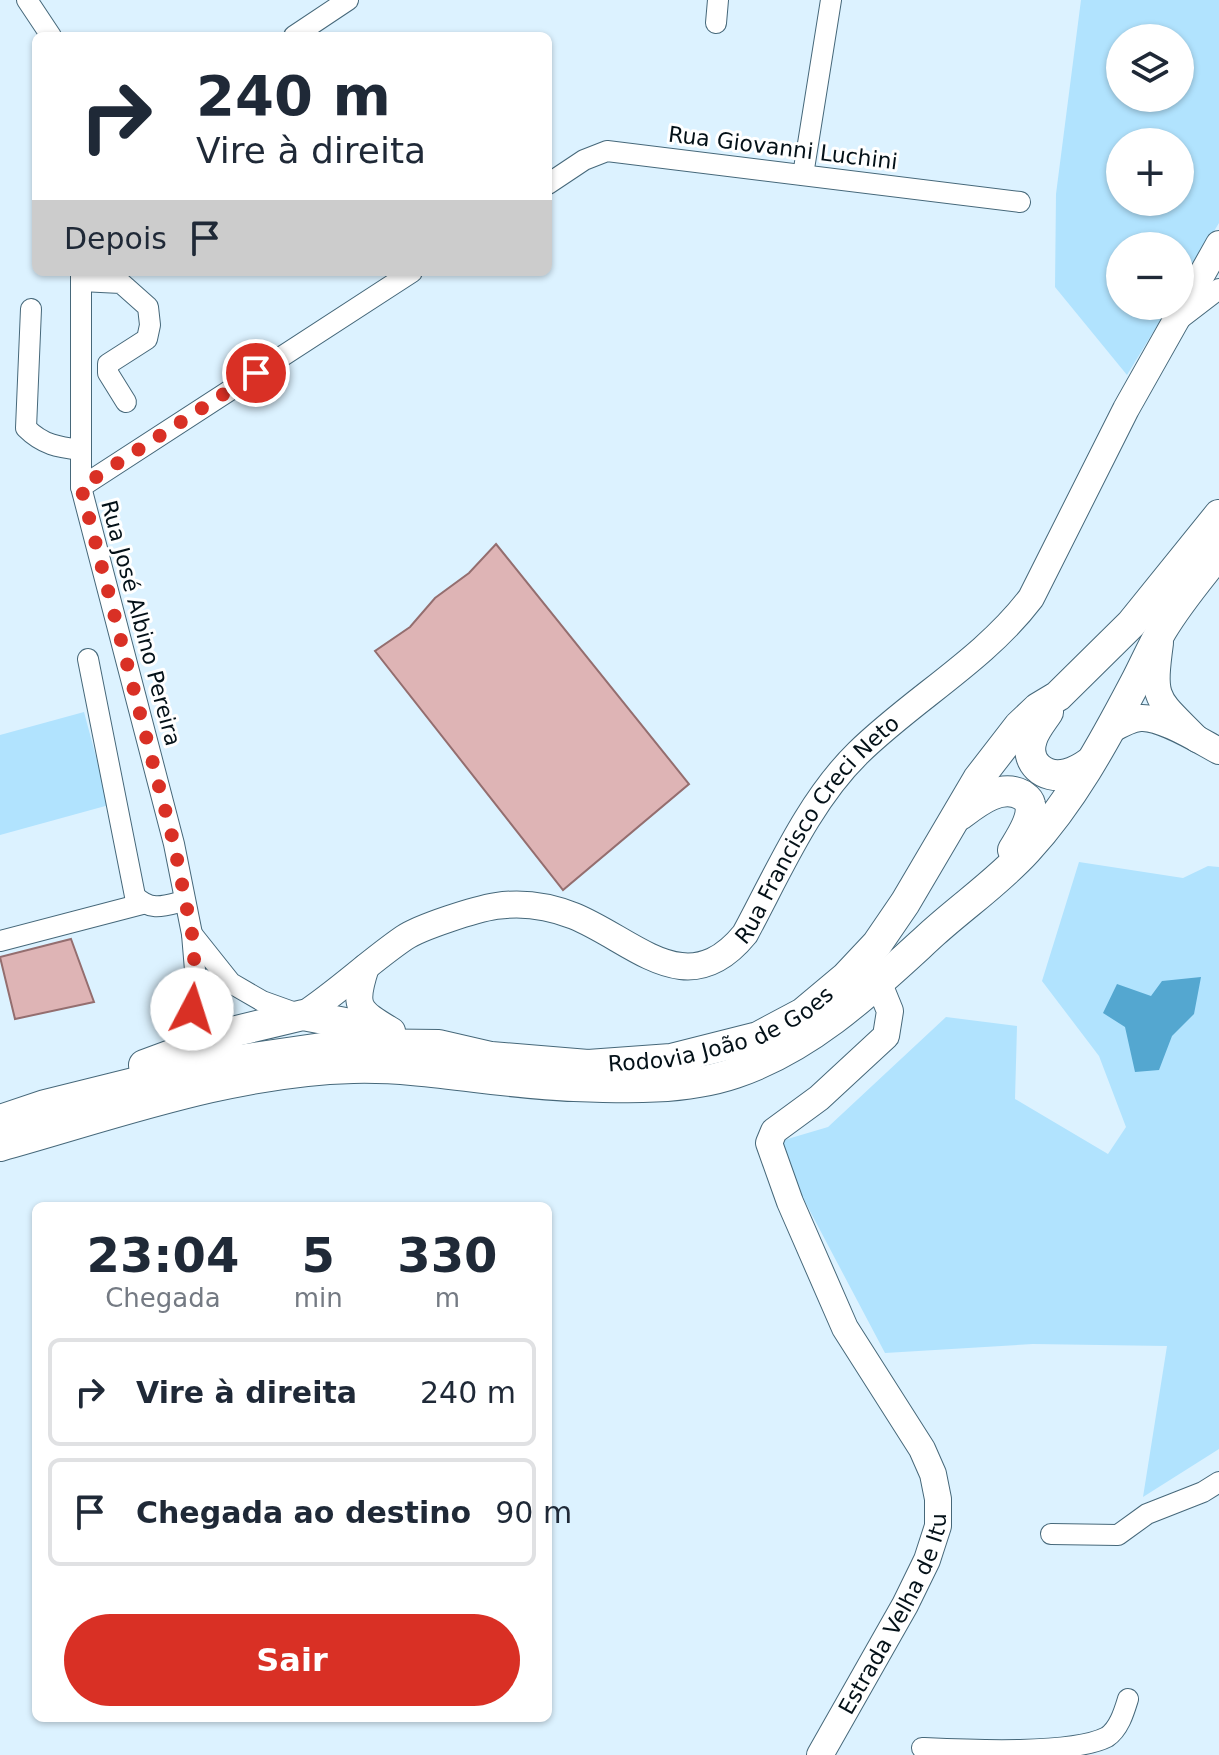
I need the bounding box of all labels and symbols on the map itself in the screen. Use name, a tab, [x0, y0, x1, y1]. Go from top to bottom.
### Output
street label: Rua Giovanni Luchini	[667, 122, 899, 174]
pin	[222, 339, 290, 407]
street label: Rua José Albino Pereira	[96, 498, 186, 748]
street label: Rua Francisco Creci Neto	[730, 710, 904, 949]
position arrow	[150, 967, 234, 1051]
street label: Rodovia João de Goes	[607, 981, 838, 1076]
street label: Estrada Velha de Itu	[833, 1513, 951, 1719]

